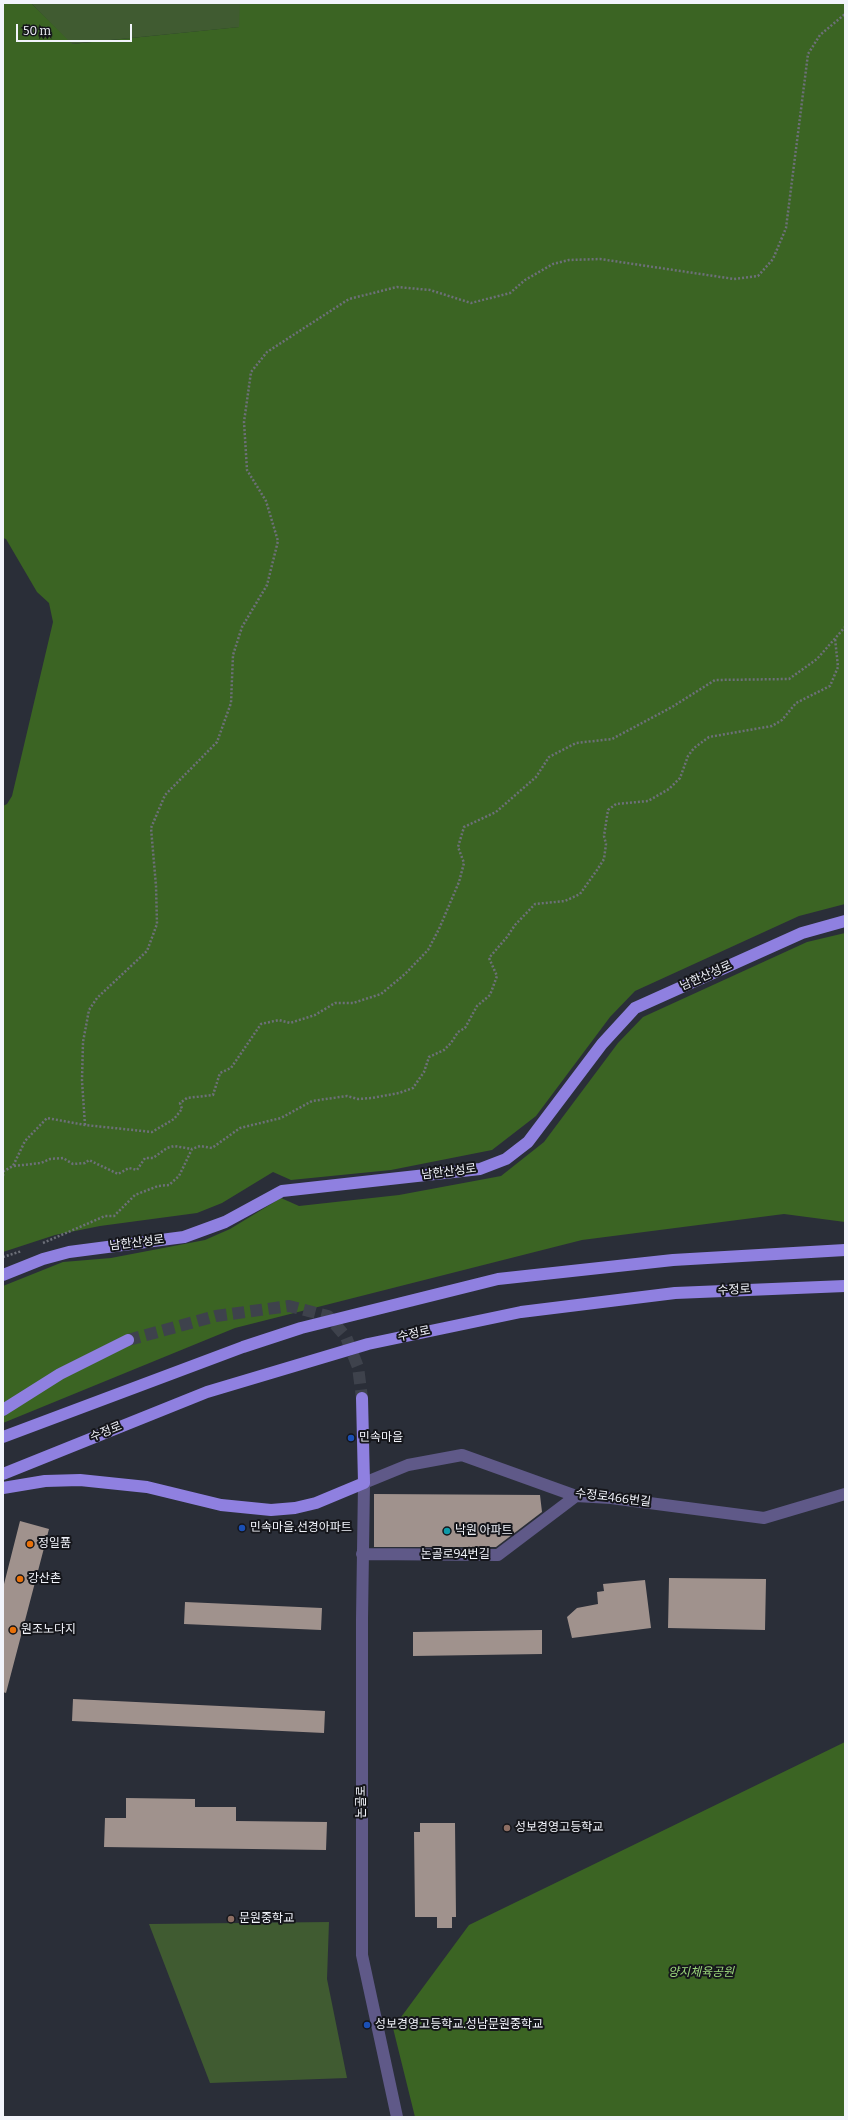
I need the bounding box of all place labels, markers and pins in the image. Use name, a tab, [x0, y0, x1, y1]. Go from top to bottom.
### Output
place label: 민속마을	[359, 1431, 403, 1445]
marker: 민속마을	[346, 1433, 356, 1443]
place label: 민속마을.선경아파트	[250, 1521, 352, 1535]
marker: 민속마을.선경아파트	[237, 1523, 247, 1533]
place label: 낙원 아파트	[455, 1524, 513, 1538]
marker: 낙원 아파트	[442, 1526, 452, 1536]
place label: 정일품	[38, 1537, 71, 1551]
marker: 정일품	[25, 1539, 35, 1549]
place label: 강산촌	[28, 1572, 61, 1586]
marker: 강산촌	[15, 1574, 25, 1584]
place label: 원조노다지	[21, 1623, 76, 1637]
marker: 원조노다지	[8, 1625, 18, 1635]
place label: 성보경영고등학교	[515, 1821, 603, 1835]
marker: 성보경영고등학교	[502, 1823, 512, 1833]
place label: 문원중학교	[239, 1912, 294, 1926]
marker: 문원중학교	[226, 1914, 236, 1924]
place label: 성보경영고등학교.성남문원중학교	[375, 2018, 543, 2032]
marker: 성보경영고등학교.성남문원중학교	[362, 2020, 372, 2030]

